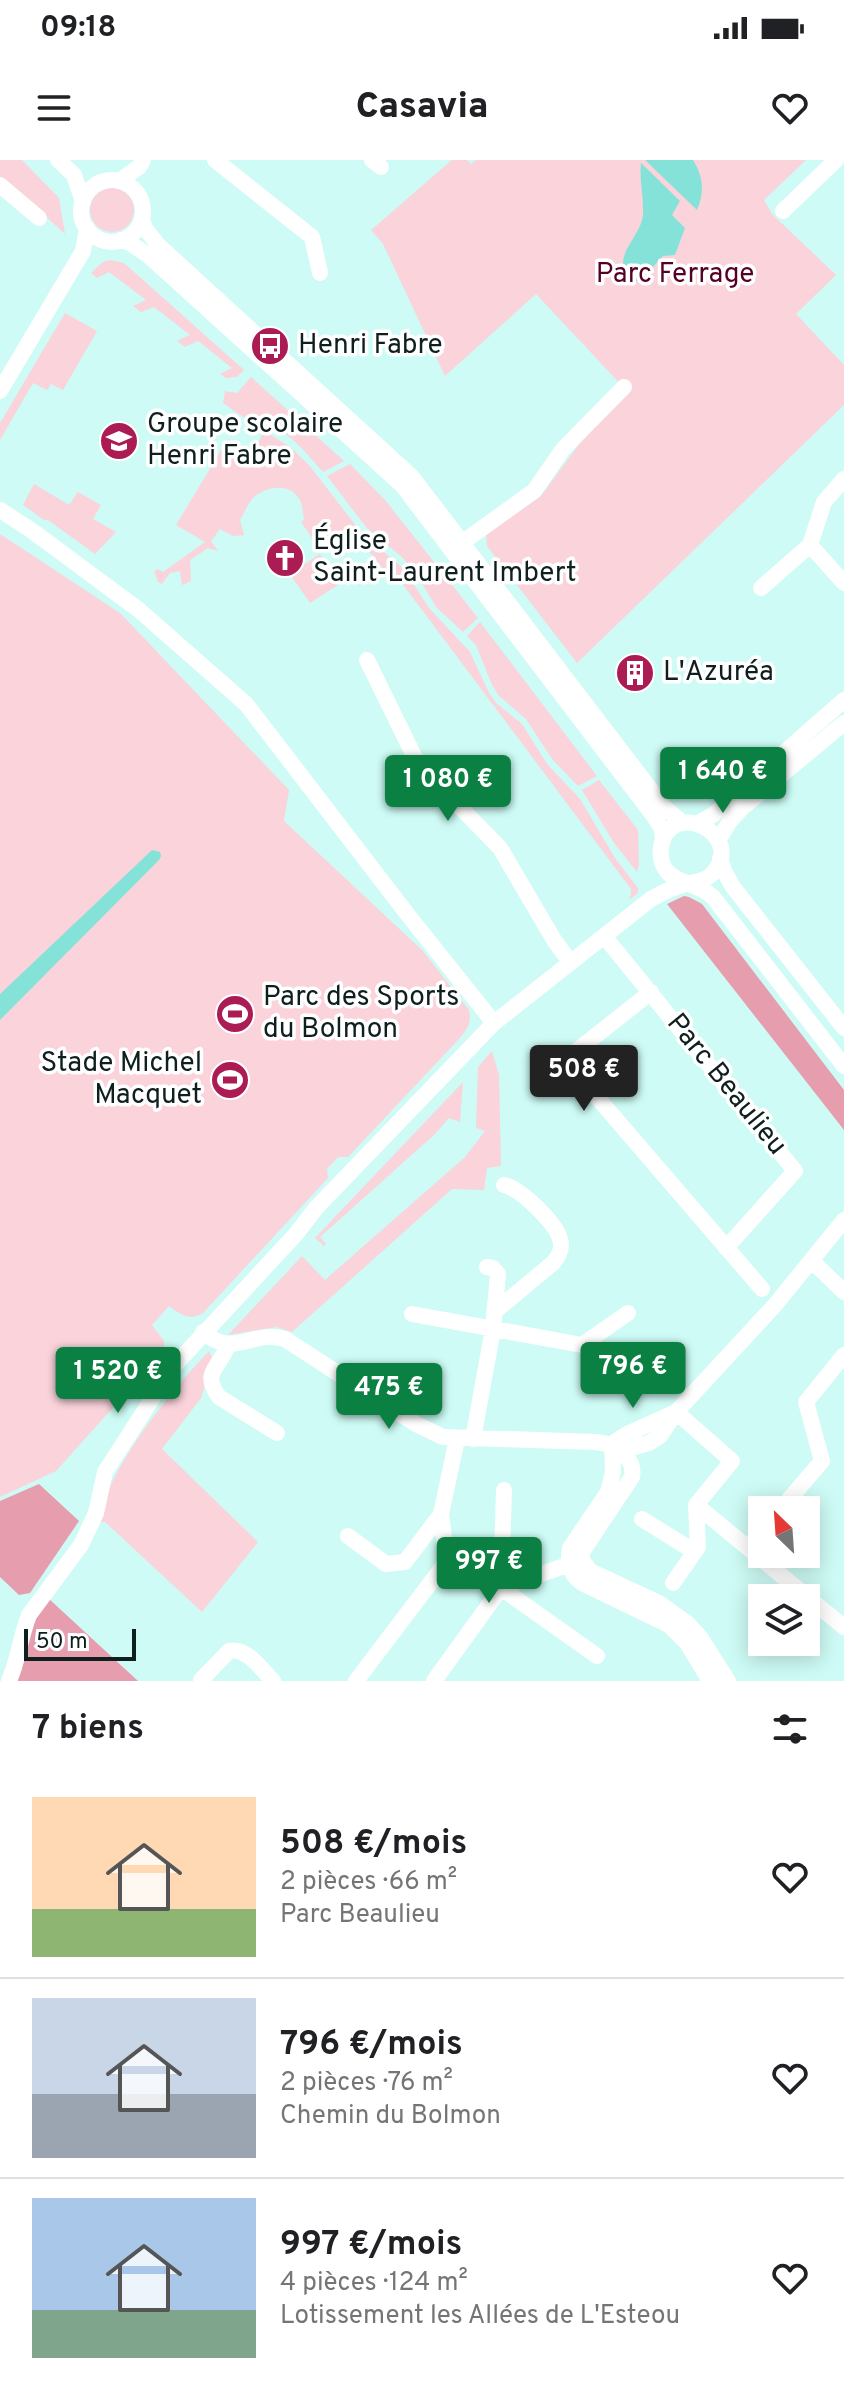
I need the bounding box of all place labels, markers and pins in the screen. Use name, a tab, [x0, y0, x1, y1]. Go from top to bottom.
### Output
bus stop icon: Henri Fabre	[249, 325, 291, 367]
place label: Henri Fabre	[298, 328, 443, 364]
place label: Groupe scolaire Henri Fabre	[147, 407, 343, 475]
school or university icon: Groupe scolaire Henri Fabre	[98, 420, 140, 462]
place label: Église Saint-Laurent Imbert	[313, 522, 577, 592]
church icon: Église Saint-Laurent Imbert	[264, 537, 306, 579]
building icon: L'Azuréa	[614, 652, 656, 694]
place label: L'Azuréa	[663, 655, 774, 691]
pin: 1 640 €	[649, 747, 797, 815]
pin: 1 080 €	[374, 755, 522, 823]
place label: Parc des Sports du Bolmon	[263, 980, 459, 1048]
sports icon: Parc des Sports du Bolmon	[214, 993, 256, 1035]
pin: 508 €	[528, 1045, 640, 1113]
place label: Stade Michel Macquet	[40, 1046, 202, 1114]
sports icon: Stade Michel Macquet	[209, 1059, 251, 1101]
pin: 796 €	[577, 1342, 689, 1410]
pin: 1 520 €	[44, 1347, 192, 1415]
pin: 475 €	[333, 1363, 445, 1431]
pin: 997 €	[433, 1537, 545, 1605]

